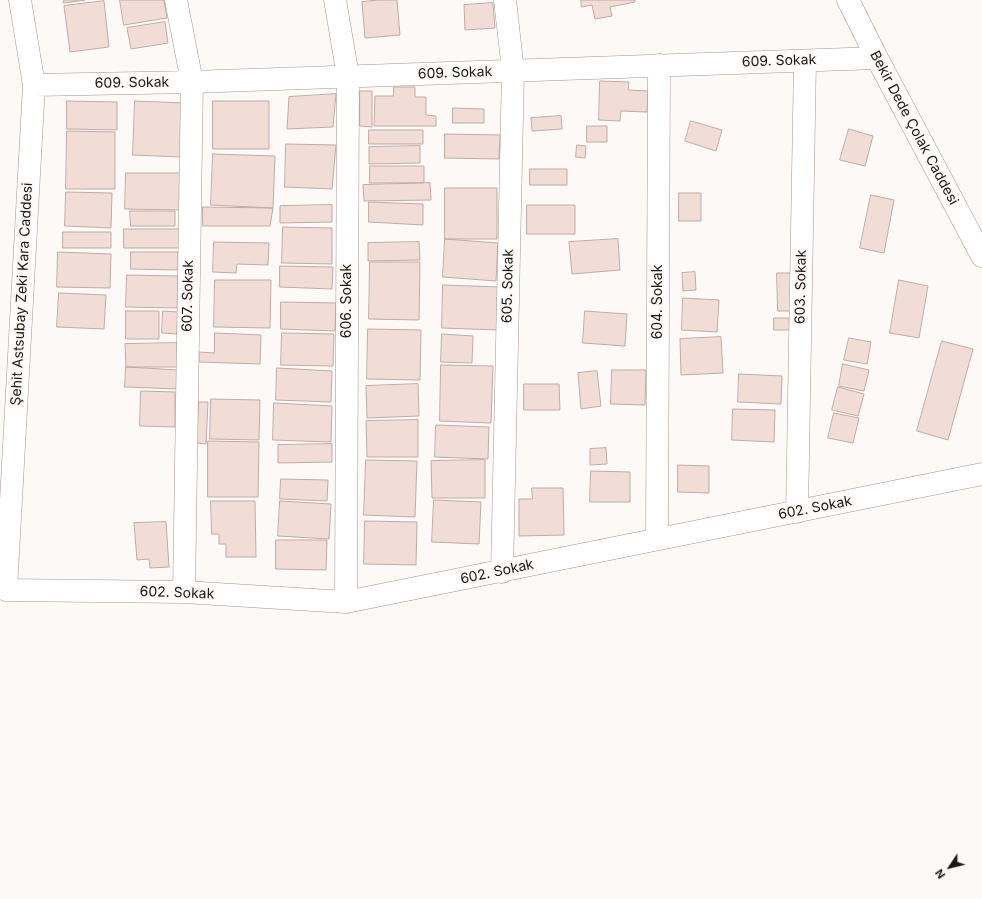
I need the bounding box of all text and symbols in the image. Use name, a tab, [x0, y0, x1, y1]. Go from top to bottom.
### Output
street label: Bekir Dede Çolak Caddesi	[866, 48, 962, 208]
street label: 609. Sokak	[742, 51, 816, 71]
street label: 609. Sokak	[418, 63, 492, 83]
street label: 609. Sokak	[95, 74, 169, 92]
street label: Şehit Astsubay Zeki Kara Caddesi	[8, 182, 36, 406]
street label: 605. Sokak	[499, 249, 517, 323]
street label: 603. Sokak	[792, 250, 810, 324]
street label: 607. Sokak	[179, 260, 197, 332]
street label: 606. Sokak	[339, 264, 355, 338]
street label: 604. Sokak	[650, 265, 666, 339]
street label: 602. Sokak	[777, 493, 853, 523]
street label: 602. Sokak	[459, 556, 535, 588]
street label: 602. Sokak	[139, 583, 215, 603]
north arrow	[930, 847, 970, 887]
text: N	[932, 866, 948, 881]

